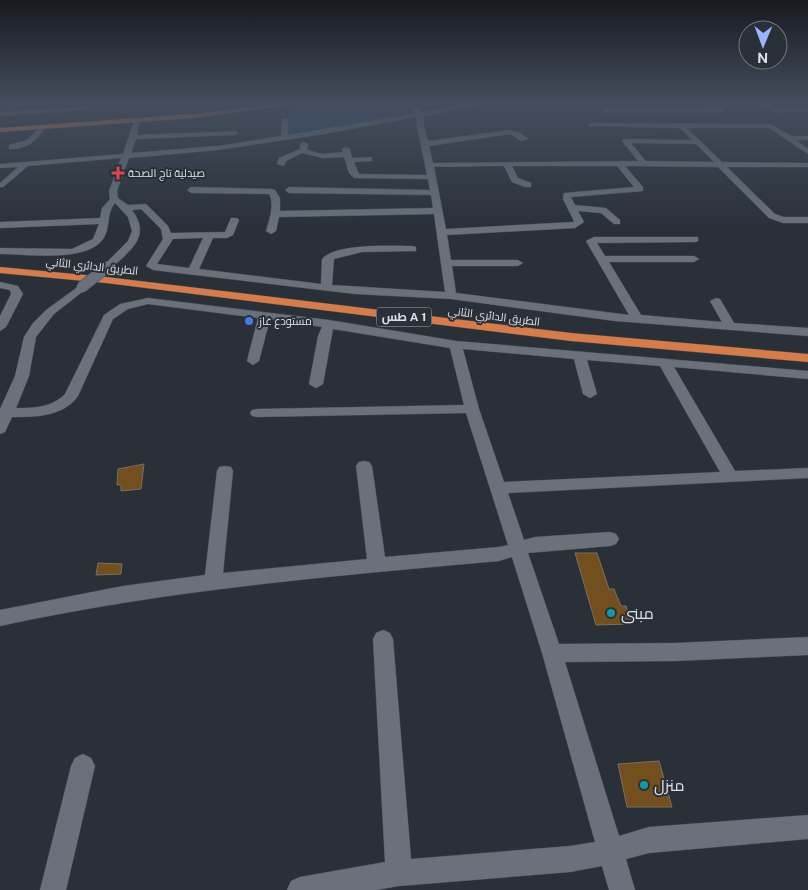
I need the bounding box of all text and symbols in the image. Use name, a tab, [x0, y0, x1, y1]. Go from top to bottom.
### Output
north arrow	[738, 20, 788, 70]
text: N	[757, 50, 768, 66]
marker: صيدلية تاج الصحة	[112, 167, 124, 179]
place label: صيدلية تاج الصحة	[128, 167, 205, 181]
street label: الطريق الدائري الثاني	[45, 255, 139, 280]
street label: الطريق الدائري الثاني	[447, 304, 541, 331]
road number: طس A 1	[376, 308, 432, 326]
marker: مستودع غاز	[243, 315, 255, 327]
place label: مستودع غاز	[258, 315, 312, 329]
place label: مبنى	[621, 604, 654, 624]
marker: مبنى	[605, 607, 617, 619]
place label: منزل	[654, 776, 684, 796]
marker: منزل	[638, 779, 650, 791]

